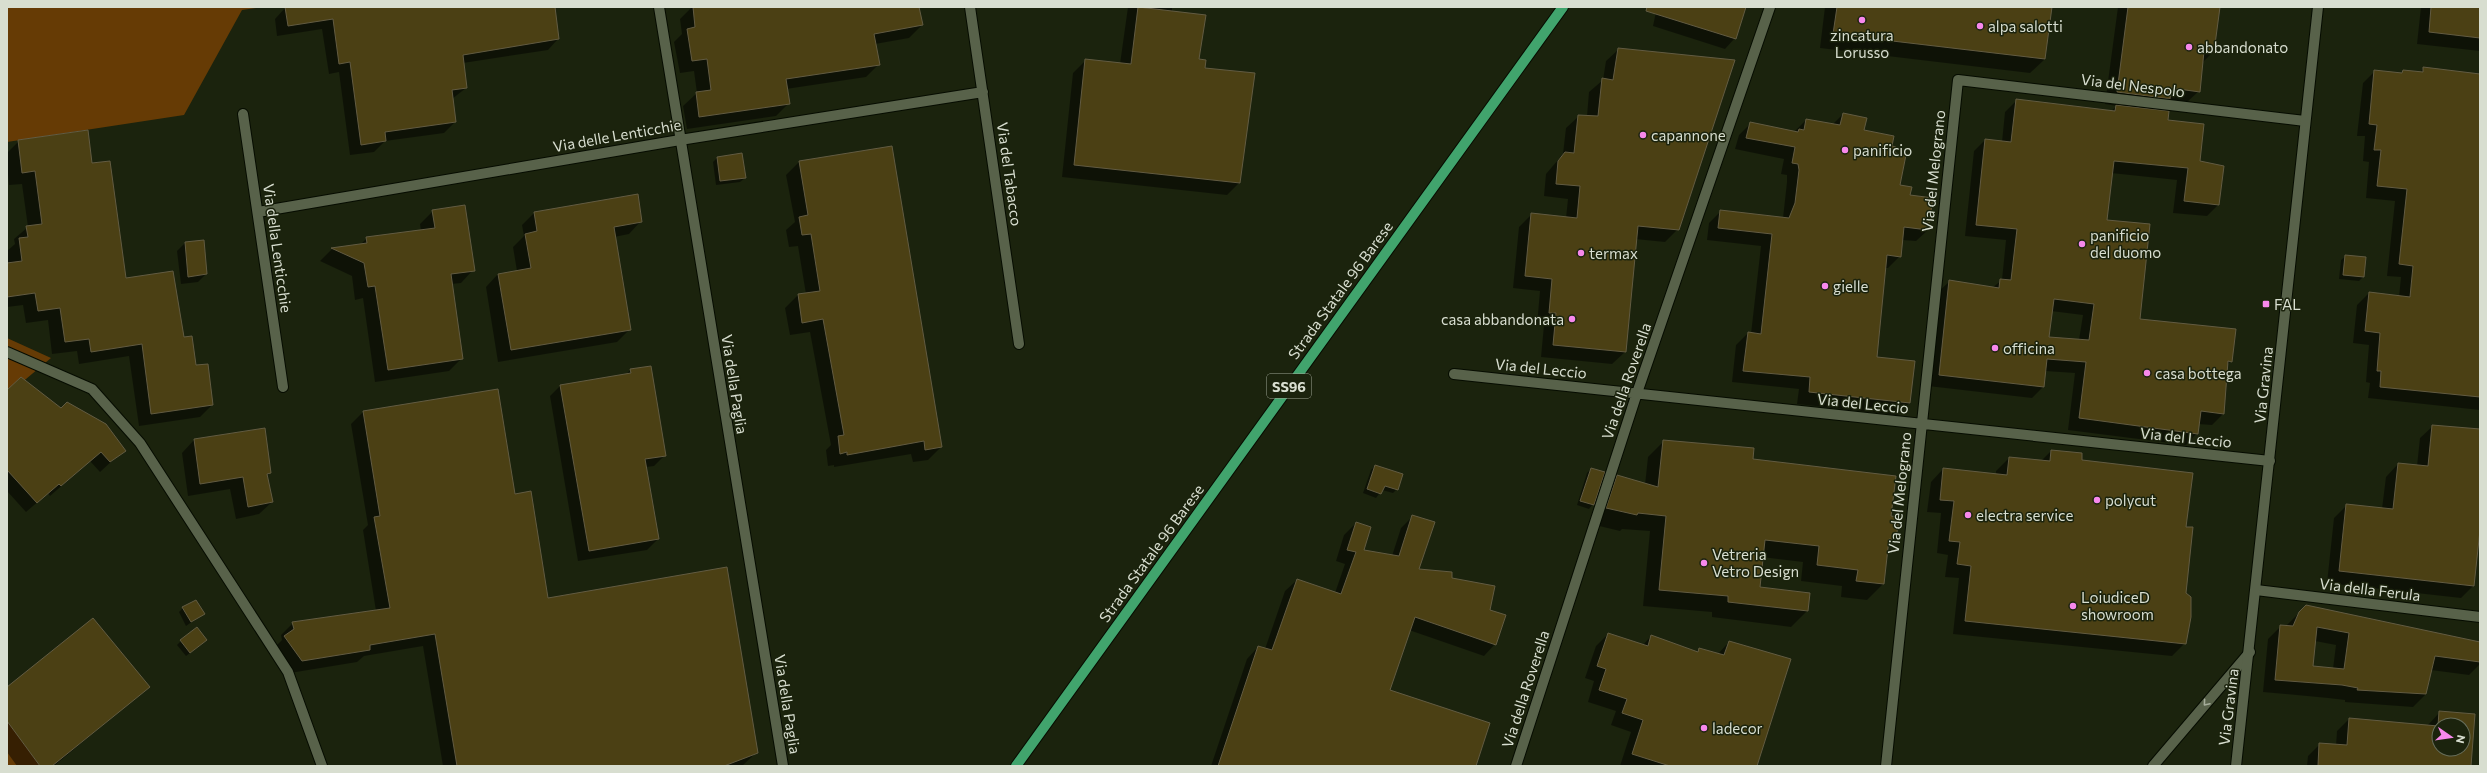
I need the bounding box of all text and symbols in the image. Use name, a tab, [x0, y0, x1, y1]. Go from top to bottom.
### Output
marker: zincatura Lorusso	[1857, 15, 1867, 25]
place label: alpa salotti	[1988, 17, 2063, 35]
marker: alpa salotti	[1975, 21, 1985, 31]
place label: zincatura Lorusso	[1830, 26, 1894, 61]
place label: abbandonato	[2197, 38, 2288, 56]
marker: abbandonato	[2184, 42, 2194, 52]
street label: Via del Nespolo	[2080, 70, 2186, 100]
street label: Via del Melograno	[1918, 109, 1948, 233]
street label: Via delle Lenticchie	[551, 115, 683, 155]
street label: Via del Tabacco	[994, 121, 1026, 227]
place label: capannone	[1651, 126, 1726, 144]
marker: capannone	[1638, 130, 1648, 140]
place label: panificio	[1853, 141, 1912, 159]
marker: panificio	[1840, 145, 1850, 155]
street label: Via della Lenticchie	[260, 182, 296, 314]
street label: Strada Statale 96 Barese	[1284, 217, 1396, 362]
place label: panificio del duomo	[2090, 226, 2161, 261]
marker: panificio del duomo	[2077, 239, 2087, 249]
place label: termax	[1589, 244, 1638, 262]
marker: termax	[1576, 248, 1586, 258]
place label: gielle	[1833, 277, 1869, 295]
marker: gielle	[1820, 281, 1830, 291]
place label: FAL	[2274, 295, 2301, 313]
marker: FAL	[2261, 299, 2271, 309]
place label: casa abbandonata	[1441, 310, 1564, 328]
marker: casa abbandonata	[1567, 314, 1577, 324]
street label: Via della Roverella	[1598, 320, 1654, 442]
street label: Via della Paglia	[718, 333, 752, 435]
place label: officina	[2003, 339, 2055, 357]
marker: officina	[1990, 343, 2000, 353]
street label: Via Gravina	[2250, 346, 2276, 424]
street label: Via del Leccio	[1494, 354, 1588, 382]
place label: casa bottega	[2155, 364, 2242, 382]
marker: casa bottega	[2142, 368, 2152, 378]
road number: SS96	[1267, 374, 1311, 398]
street label: Via del Leccio	[1816, 389, 1910, 417]
street label: Via del Leccio	[2139, 423, 2233, 451]
street label: Via del Melograno	[1884, 431, 1914, 555]
street label: Strada Statale 96 Barese	[1095, 480, 1207, 625]
place label: polycut	[2105, 491, 2156, 509]
marker: polycut	[2092, 495, 2102, 505]
place label: electra service	[1976, 506, 2073, 524]
marker: electra service	[1963, 510, 1973, 520]
place label: Vetreria Vetro Design	[1712, 545, 1799, 580]
marker: Vetreria Vetro Design	[1699, 558, 1709, 568]
street label: Via della Ferula	[2318, 574, 2422, 604]
place label: LoiudiceD showroom	[2081, 588, 2154, 623]
marker: LoiudiceD showroom	[2068, 601, 2078, 611]
street label: Via della Roverella	[1498, 628, 1552, 750]
street label: Via della Paglia	[771, 653, 805, 755]
street label: Via Gravina	[2214, 668, 2242, 746]
one-way arrow	[2204, 698, 2211, 706]
north arrow	[2431, 717, 2471, 757]
place label: ladecor	[1712, 719, 1763, 737]
marker: ladecor	[1699, 723, 1709, 733]
text: N	[2454, 734, 2468, 745]

